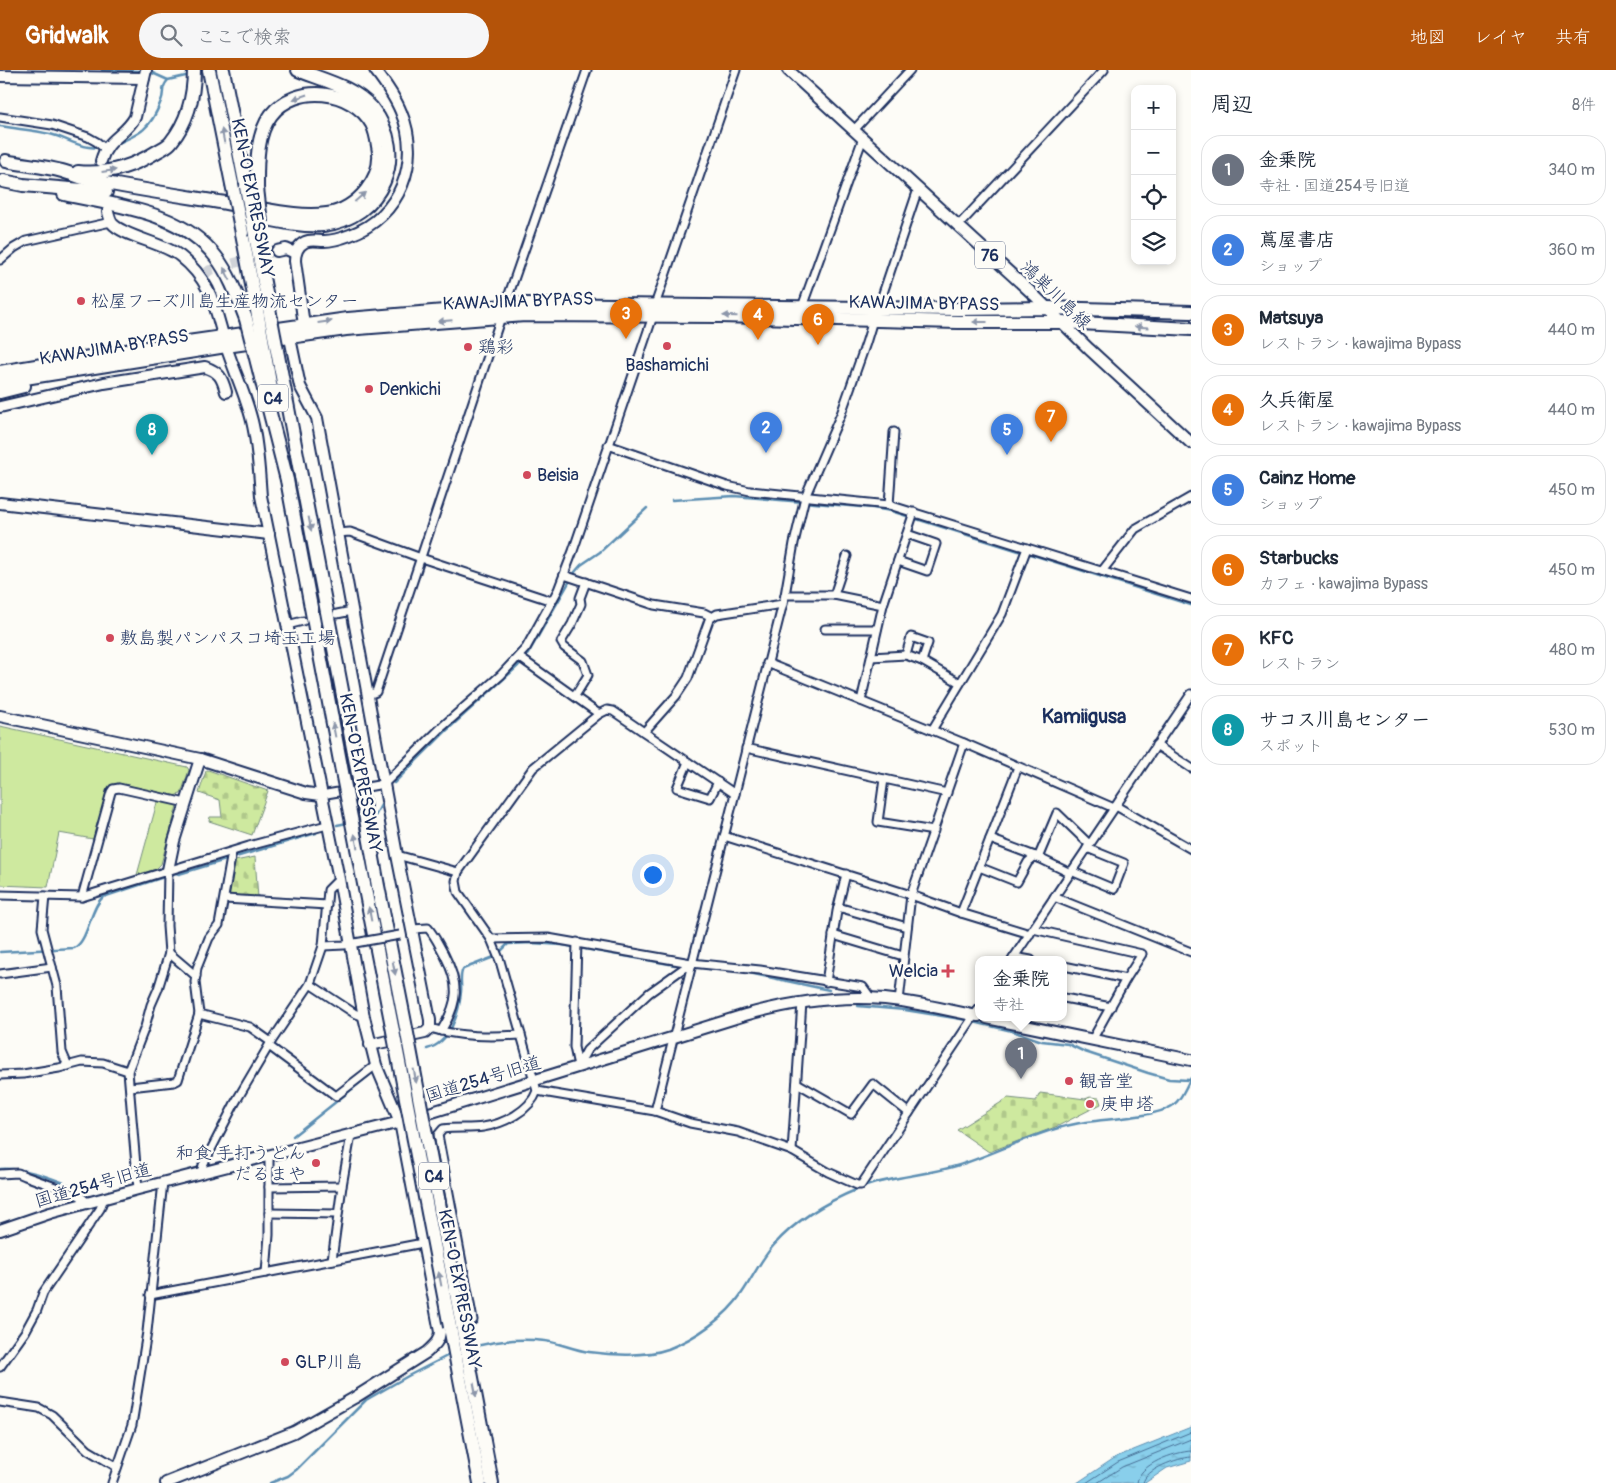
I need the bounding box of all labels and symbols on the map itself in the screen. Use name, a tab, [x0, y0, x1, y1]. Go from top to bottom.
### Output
one-way arrow	[293, 94, 308, 101]
street label: KEN-O EXPRESSWAY	[226, 116, 279, 281]
one-way arrow	[218, 128, 226, 144]
one-way arrow	[101, 166, 117, 174]
one-way arrow	[353, 191, 365, 203]
road number: 76	[975, 242, 1005, 268]
street label: 鴻巣川島線	[1015, 256, 1096, 335]
one-way arrow	[223, 267, 231, 281]
street label: KAWAJIMA BYPASS	[442, 287, 594, 316]
place label: 松屋フーズ川島生産物流センター	[91, 290, 358, 313]
street label: KAWAJIMA BYPASS	[848, 291, 1000, 316]
marker: 松屋フーズ川島生産物流センター	[75, 295, 87, 307]
pin: 3	[610, 298, 642, 339]
pin: 4	[742, 299, 774, 340]
pin: 6	[802, 304, 834, 345]
one-way arrow	[722, 312, 738, 320]
one-way arrow	[317, 318, 333, 326]
one-way arrow	[437, 318, 453, 326]
one-way arrow	[972, 318, 988, 326]
one-way arrow	[1134, 322, 1150, 330]
street label: KAWAJIMA BYPASS	[38, 324, 190, 371]
place label: 鶏彩	[478, 336, 514, 359]
marker: Bashamichi	[661, 340, 673, 352]
marker: 鶏彩	[462, 341, 474, 353]
place label: Bashamichi	[625, 354, 709, 377]
place label: Denkichi	[379, 378, 441, 401]
marker: Denkichi	[363, 383, 375, 395]
road number: C4	[258, 384, 288, 412]
pin: 7	[1035, 401, 1067, 442]
pin: 2	[750, 412, 782, 453]
pin: 8	[136, 414, 168, 455]
pin: 5	[991, 414, 1023, 455]
place label: Beisia	[537, 464, 579, 487]
marker: Beisia	[521, 469, 533, 481]
one-way arrow	[307, 517, 315, 533]
place label: 敷島製パンパスコ埼玉工場	[120, 627, 335, 650]
marker: 敷島製パンパスコ埼玉工場	[104, 632, 116, 644]
street label: KEN-O EXPRESSWAY	[334, 691, 387, 856]
district label: Kamiigusa	[1042, 704, 1126, 729]
one-way arrow	[330, 721, 338, 737]
one-way arrow	[351, 833, 359, 849]
your location	[640, 862, 666, 888]
one-way arrow	[366, 907, 374, 922]
one-way arrow	[391, 960, 399, 976]
place label: Welcia	[889, 960, 938, 983]
marker: Welcia	[942, 965, 954, 977]
pin: 1	[1005, 1038, 1037, 1079]
street label: 国道254号旧道	[422, 1051, 544, 1108]
one-way arrow	[411, 1069, 419, 1085]
place label: 観音堂	[1079, 1070, 1133, 1093]
marker: 観音堂	[1063, 1075, 1075, 1087]
place label: 庚申塔	[1100, 1093, 1154, 1116]
marker: 庚申塔	[1084, 1098, 1096, 1110]
place label: 和食 手打うどん だるまや	[176, 1142, 306, 1186]
marker: 和食 手打うどん だるまや	[310, 1157, 322, 1169]
street label: 国道254号旧道	[32, 1158, 154, 1213]
road number: C4	[419, 1162, 449, 1190]
street label: KEN-O EXPRESSWAY	[433, 1207, 486, 1372]
one-way arrow	[436, 1271, 444, 1287]
place label: GLP川島	[295, 1351, 363, 1374]
marker: GLP川島	[279, 1356, 291, 1368]
one-way arrow	[471, 1382, 479, 1398]

